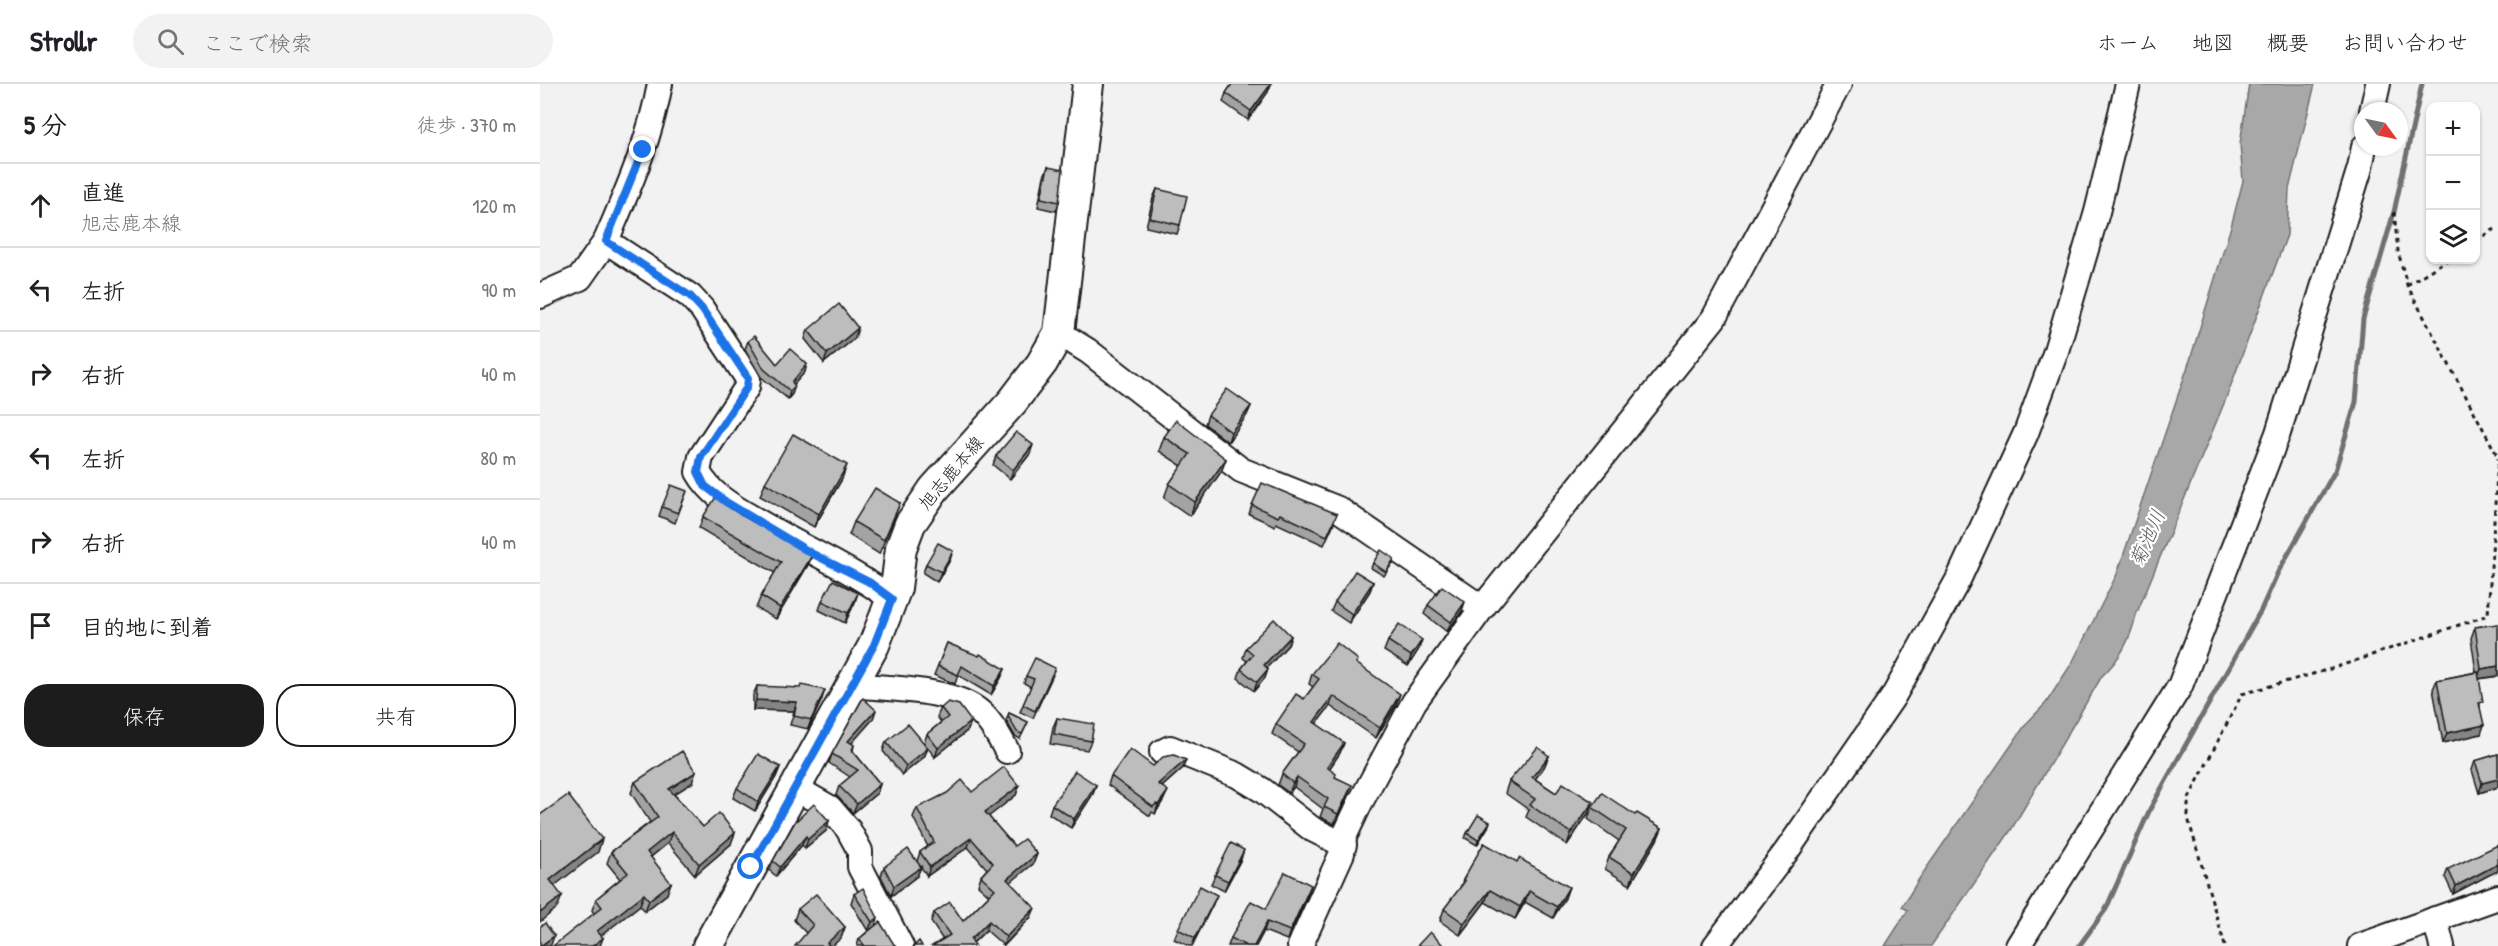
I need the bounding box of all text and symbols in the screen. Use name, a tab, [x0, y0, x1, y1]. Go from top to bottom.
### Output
search box	[133, 14, 553, 68]
text: Strollr	[30, 22, 97, 60]
icon: search	[154, 25, 187, 58]
text: ここで検索	[202, 28, 312, 58]
text: ホーム	[2097, 28, 2159, 57]
text: 地図	[2192, 28, 2234, 57]
text: 概要	[2267, 28, 2309, 57]
text: お問い合わせ	[2342, 28, 2468, 57]
north arrow	[2354, 102, 2408, 156]
map controls	[2426, 102, 2480, 264]
button: +	[2426, 102, 2480, 156]
text: 5 分	[24, 107, 67, 142]
text: 徒歩 · 370 m	[417, 111, 516, 138]
route end	[629, 136, 655, 162]
button: −	[2426, 156, 2480, 210]
text: 直進	[81, 177, 125, 207]
icon: ahead	[24, 189, 57, 222]
text: 120 m	[472, 192, 516, 219]
text: 旭志鹿本線	[81, 209, 181, 236]
button: layers	[2426, 210, 2480, 264]
icon: left	[24, 273, 57, 306]
text: 左折	[81, 276, 125, 306]
text: 90 m	[482, 276, 516, 303]
icon: right	[24, 357, 57, 390]
text: 右折	[81, 360, 125, 390]
text: 40 m	[481, 360, 516, 387]
street label: 旭志鹿本線	[912, 430, 989, 515]
icon: left	[24, 441, 57, 474]
text: 左折	[81, 444, 125, 474]
text: 80 m	[480, 444, 516, 471]
water label: 菊池川	[2122, 505, 2171, 571]
icon: right	[24, 525, 57, 558]
text: 右折	[81, 528, 125, 558]
text: 40 m	[481, 528, 516, 555]
icon: arrive	[24, 609, 57, 642]
text: 目的地に到着	[81, 612, 213, 642]
button: 保存	[24, 684, 264, 747]
button: 共有	[276, 684, 516, 747]
route start	[737, 853, 763, 879]

